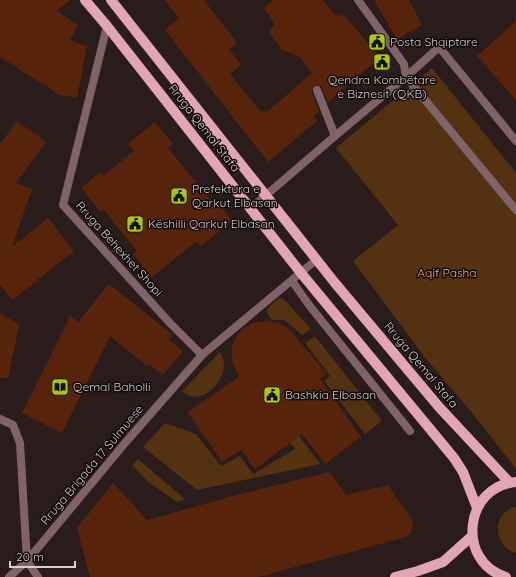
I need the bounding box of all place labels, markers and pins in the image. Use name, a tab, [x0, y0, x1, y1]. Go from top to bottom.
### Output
public building icon: Posta Shqiptare	[367, 32, 387, 52]
place label: Posta Shqiptare	[390, 34, 478, 49]
public building icon: Qendra Kombëtare e Biznesit (QKB)	[372, 52, 392, 72]
place label: Qendra Kombëtare e Biznesit (QKB)	[328, 72, 436, 101]
place label: Prefektura e Qarkut Elbasan	[192, 181, 278, 210]
public building icon: Prefektura e Qarkut Elbasan	[169, 186, 189, 206]
public building icon: Këshilli Qarkut Elbasan	[125, 214, 145, 234]
place label: Këshilli Qarkut Elbasan	[148, 216, 275, 231]
library icon: Qemal Baholli	[50, 377, 70, 397]
place label: Qemal Baholli	[73, 379, 151, 394]
public building icon: Bashkia Elbasan	[262, 385, 282, 405]
place label: Bashkia Elbasan	[285, 387, 376, 402]

